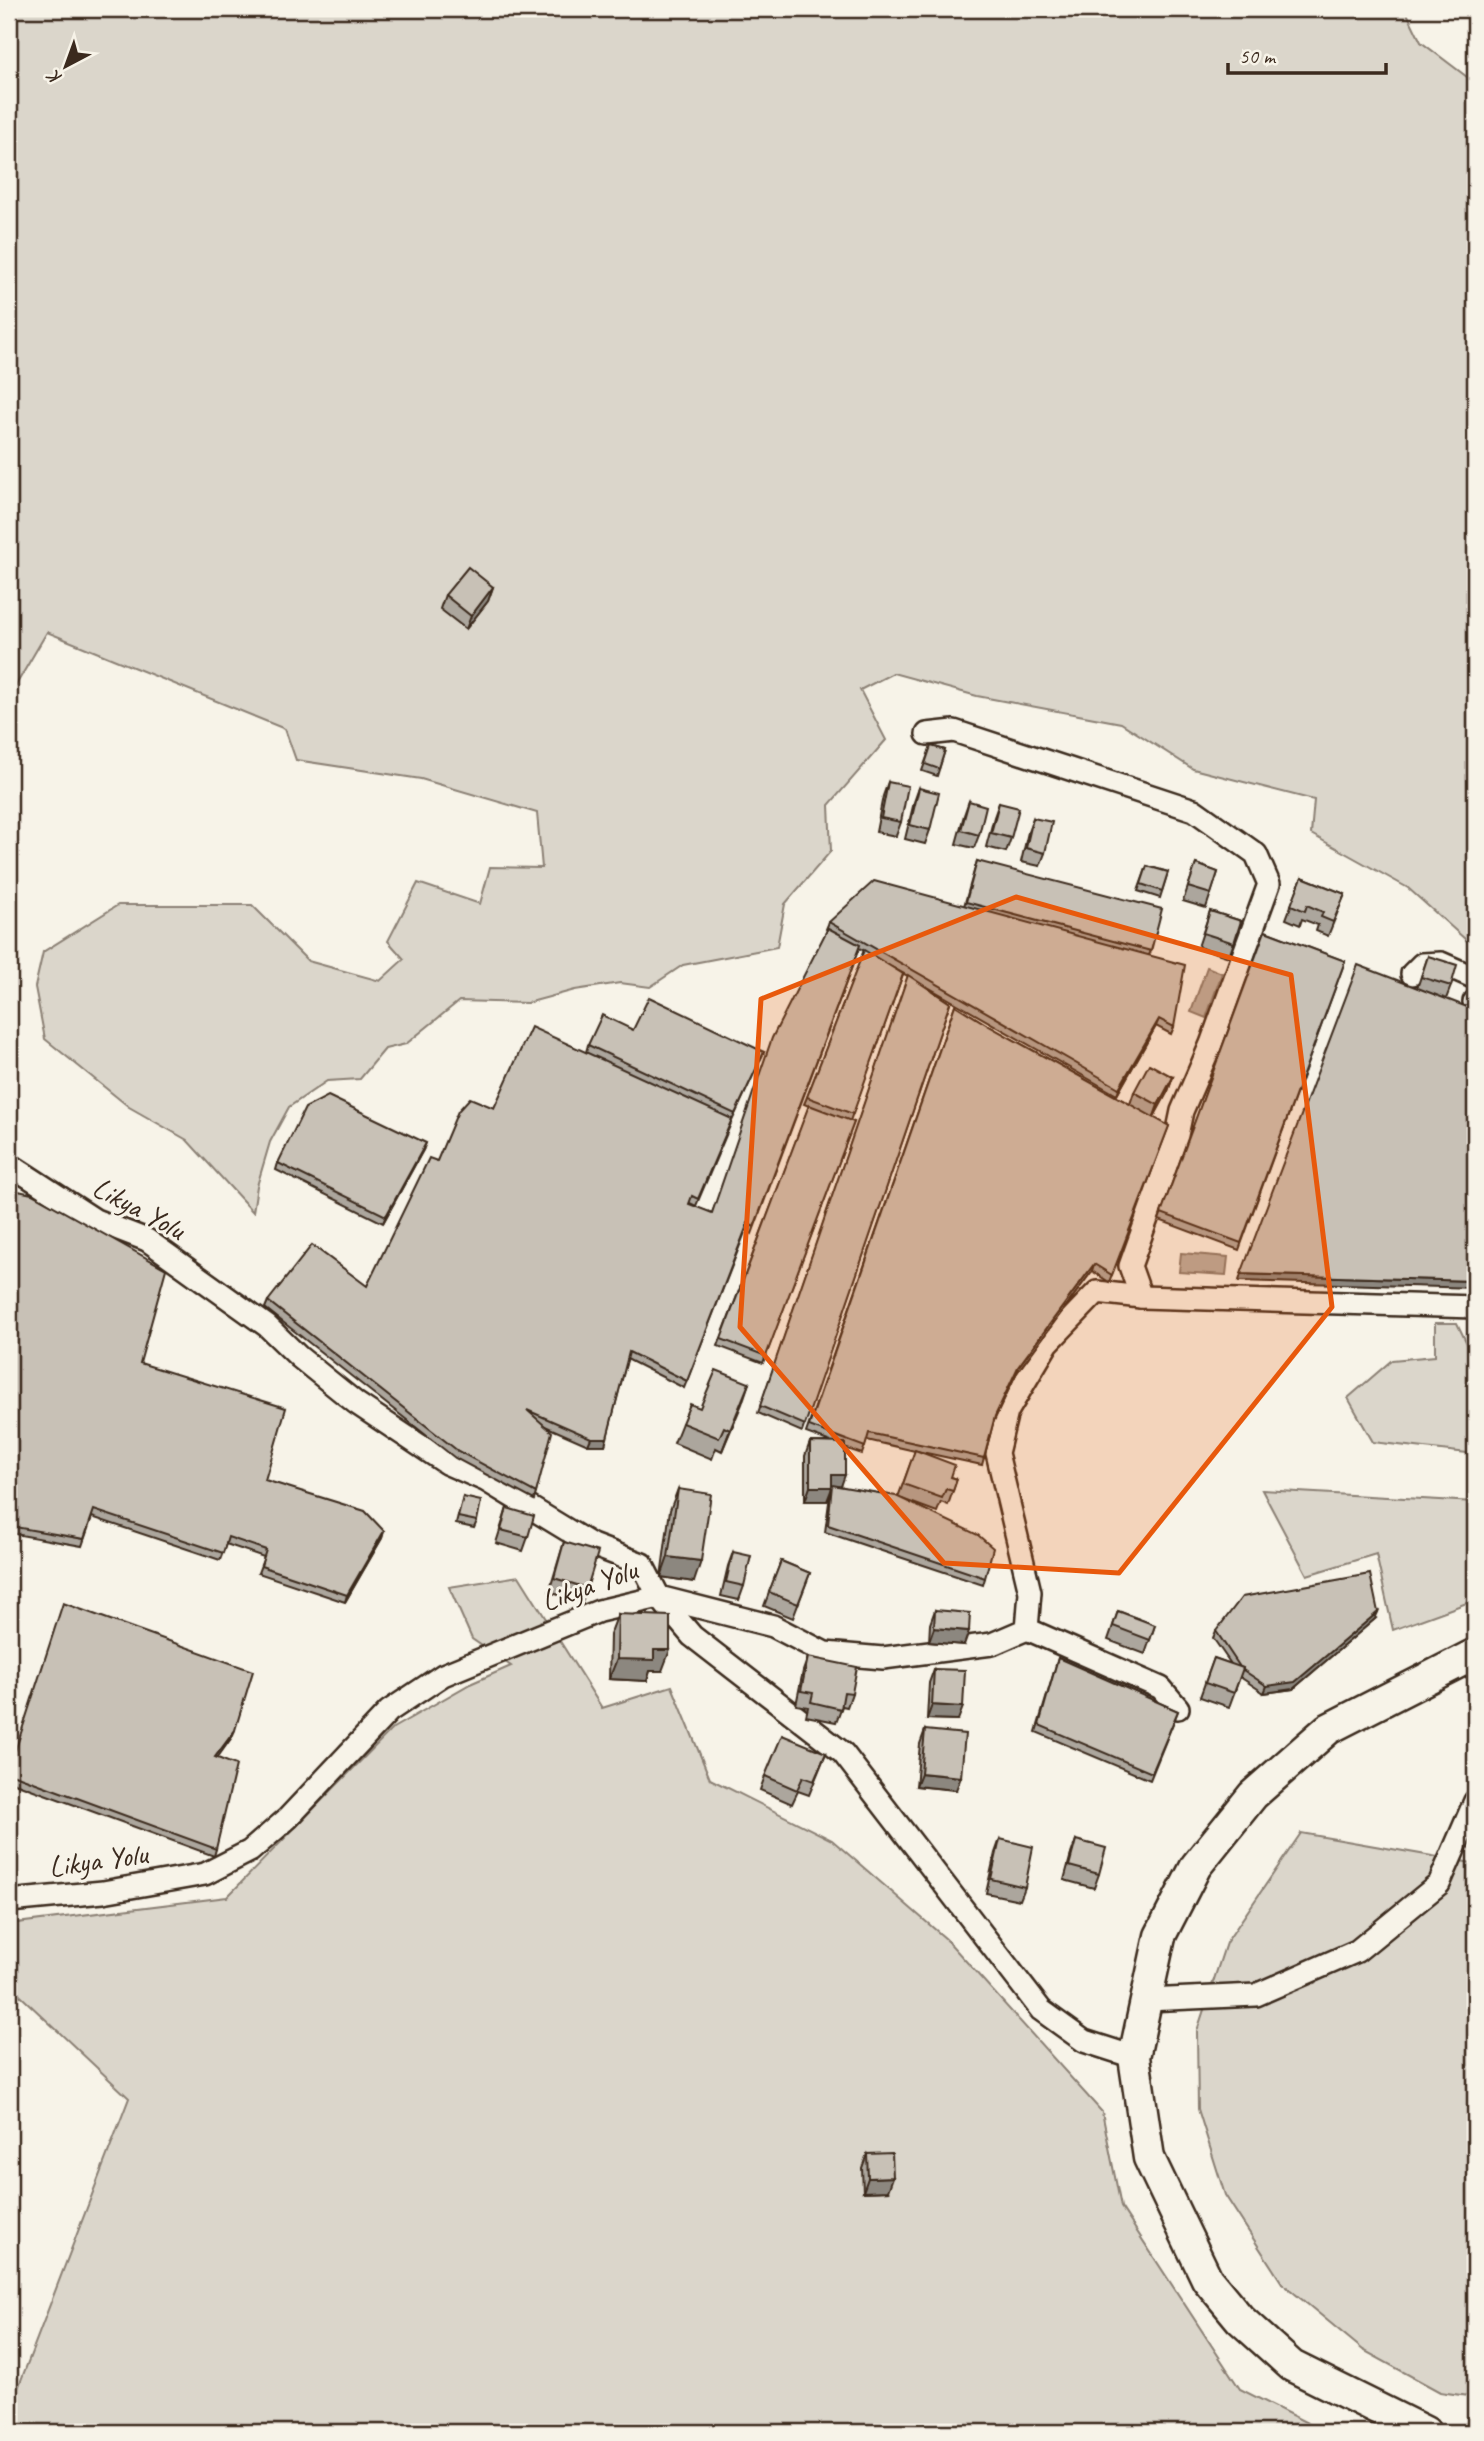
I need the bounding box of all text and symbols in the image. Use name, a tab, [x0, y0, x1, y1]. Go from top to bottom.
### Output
north arrow	[32, 32, 102, 102]
scale bar	[1228, 32, 1386, 76]
text: 50 m	[1239, 43, 1277, 69]
text: K	[41, 63, 67, 90]
street label: Likya Yolu	[86, 1168, 193, 1249]
street label: Likya Yolu	[536, 1550, 644, 1620]
street label: Likya Yolu	[46, 1834, 152, 1886]

